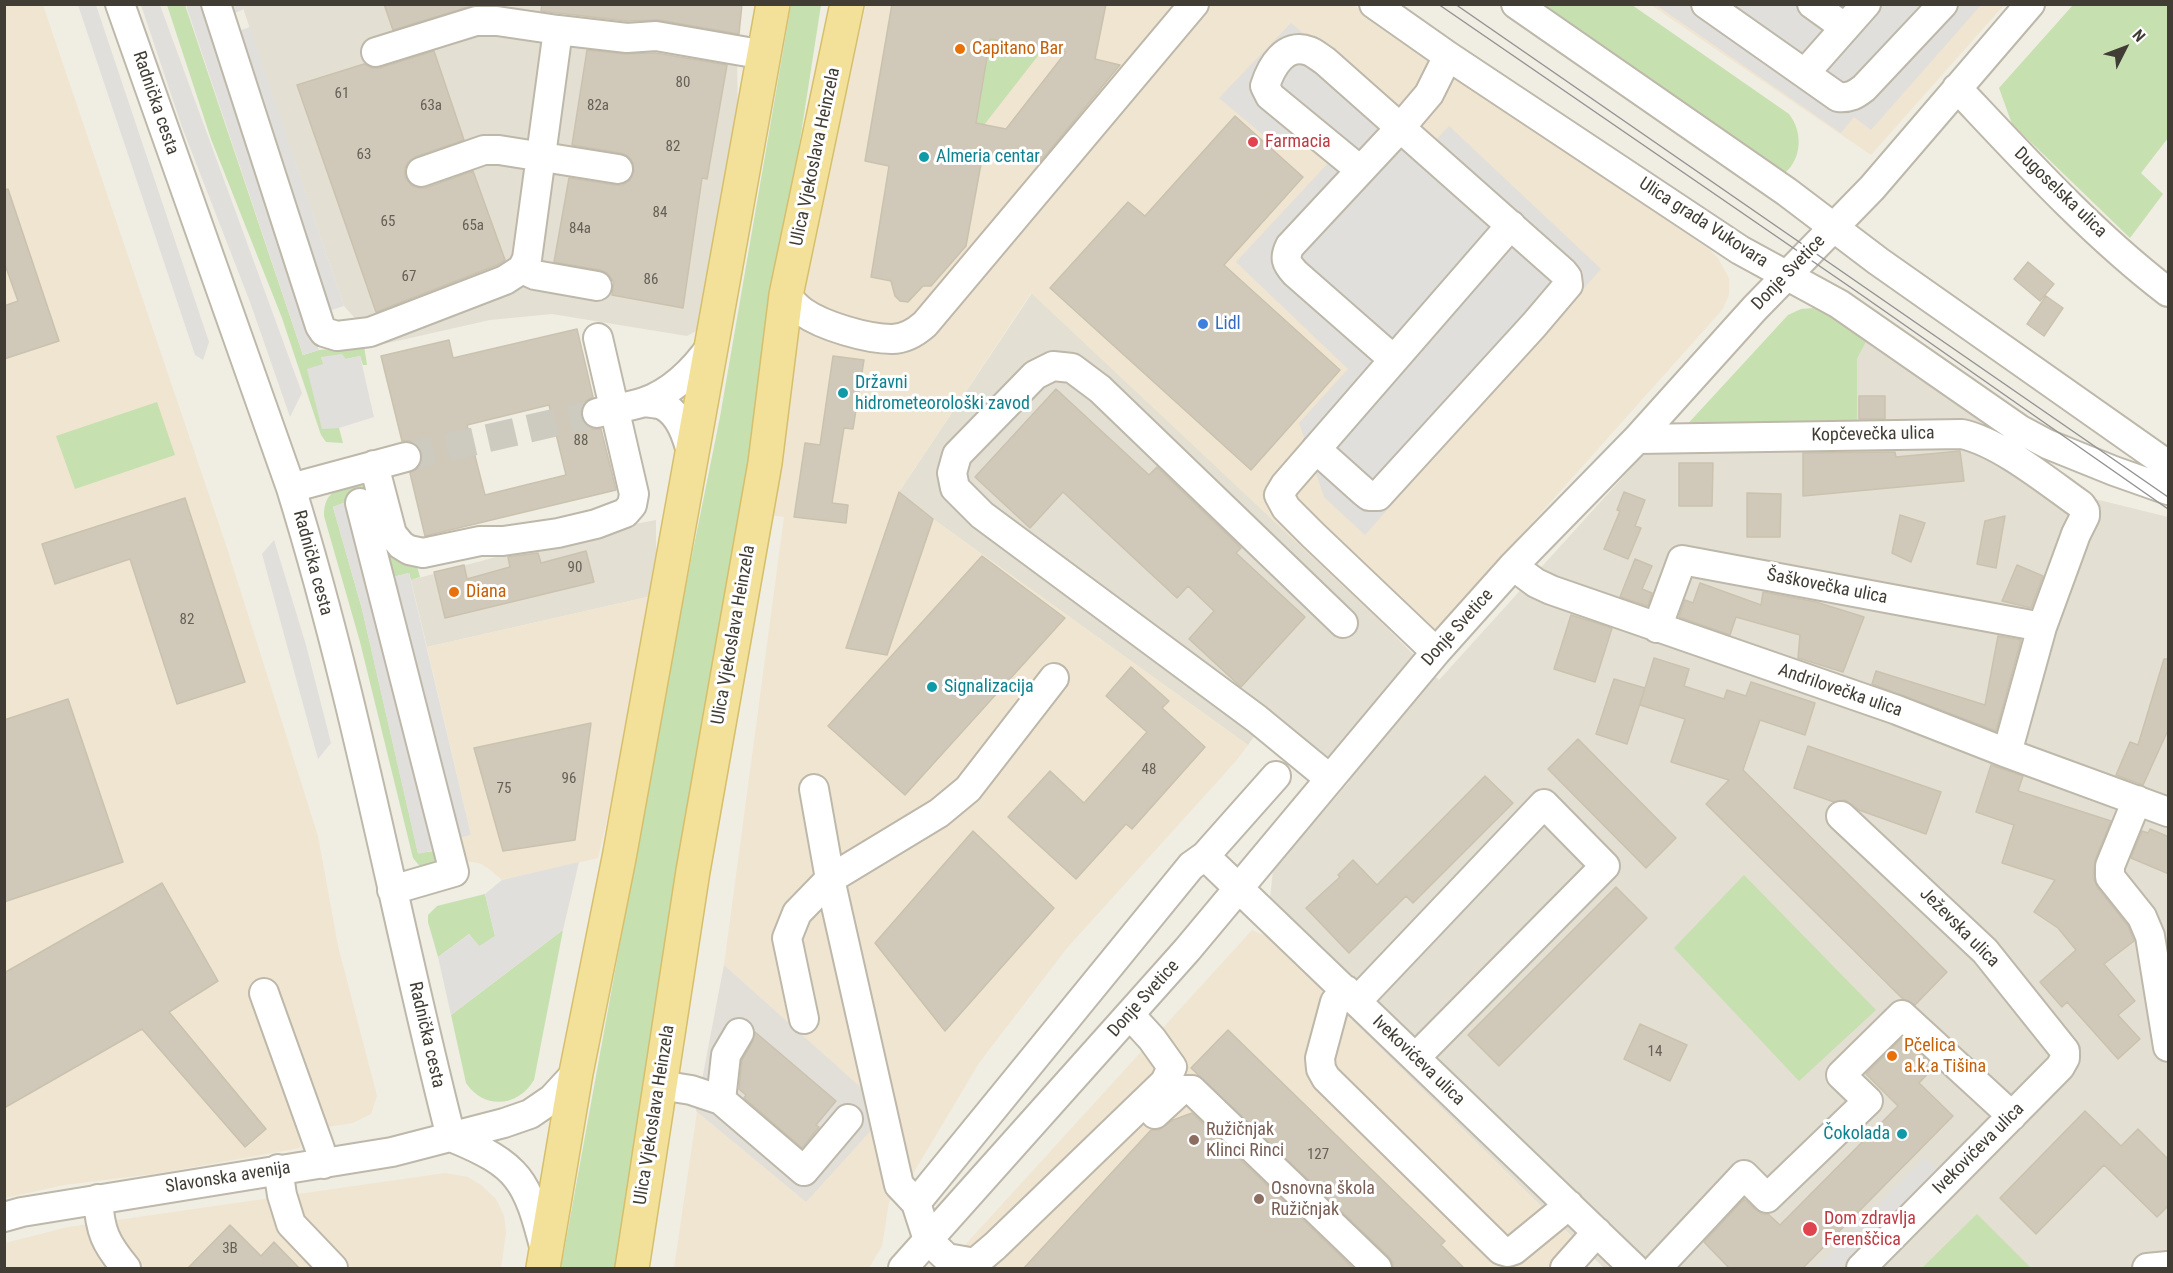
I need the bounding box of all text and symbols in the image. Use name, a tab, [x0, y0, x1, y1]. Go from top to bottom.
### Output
north arrow	[2095, 18, 2155, 78]
text: N	[2128, 26, 2149, 46]
place label: Capitano Bar	[972, 38, 1064, 60]
marker: Capitano Bar	[953, 42, 967, 56]
street label: Radnička cesta	[127, 48, 183, 158]
street label: Ulica Vjekoslava Heinzela	[787, 66, 845, 248]
house number: 80	[676, 74, 690, 92]
house number: 61	[335, 85, 349, 103]
house number: 63a	[420, 97, 442, 115]
house number: 82a	[587, 97, 609, 115]
place label: Farmacia	[1265, 131, 1331, 153]
marker: Farmacia	[1246, 135, 1260, 149]
house number: 82	[666, 138, 680, 156]
street label: Dugoselska ulica	[2009, 143, 2111, 243]
house number: 63	[357, 146, 371, 164]
place label: Almeria centar	[936, 146, 1040, 168]
marker: Almeria centar	[917, 150, 931, 164]
street label: Ulica grada Vukovara	[1635, 173, 1771, 273]
house number: 84	[653, 204, 667, 222]
house number: 65	[381, 213, 395, 231]
house number: 65a	[462, 217, 484, 235]
house number: 84a	[569, 220, 591, 238]
street label: Donje Svetice	[1748, 231, 1830, 315]
house number: 67	[402, 268, 416, 286]
house number: 86	[644, 271, 658, 289]
place label: Lidl	[1215, 313, 1241, 335]
marker: Lidl	[1196, 317, 1210, 331]
place label: Državni hidrometeorološki zavod	[855, 372, 1030, 415]
marker: Državni hidrometeorološki zavod	[836, 386, 850, 400]
street label: Kopčevečka ulica	[1811, 423, 1935, 447]
house number: 88	[574, 432, 588, 450]
street label: Radnička cesta	[288, 508, 336, 618]
street label: Ulica Vjekoslava Heinzela	[708, 544, 760, 726]
house number: 90	[568, 559, 582, 577]
street label: Šaškovečka ulica	[1765, 565, 1889, 609]
place label: Diana	[466, 581, 506, 603]
marker: Diana	[447, 585, 461, 599]
street label: Donje Svetice	[1418, 585, 1498, 671]
house number: 82	[180, 611, 194, 629]
street label: Andrilovečka ulica	[1775, 660, 1905, 722]
place label: Signalizacija	[944, 676, 1034, 698]
marker: Signalizacija	[925, 680, 939, 694]
house number: 48	[1142, 761, 1156, 779]
house number: 96	[562, 770, 576, 788]
house number: 75	[497, 780, 511, 798]
street label: Ježevska ulica	[1915, 884, 2003, 972]
street label: Donje Svetice	[1104, 956, 1184, 1042]
street label: Radnička cesta	[403, 980, 449, 1090]
street label: Ivekovićeva ulica	[1367, 1011, 1469, 1111]
street label: Ulica Vjekoslava Heinzela	[630, 1024, 680, 1206]
place label: Pčelica a.k.a Tišina	[1904, 1035, 1986, 1078]
house number: 14	[1648, 1043, 1662, 1061]
marker: Pčelica a.k.a Tišina	[1885, 1049, 1899, 1063]
street label: Ivekovićeva ulica	[1929, 1099, 2029, 1199]
place label: Ružičnjak Klinci Rinci	[1206, 1119, 1284, 1162]
place label: Čokolada	[1823, 1123, 1890, 1145]
marker: Čokolada	[1895, 1127, 1909, 1141]
marker: Ružičnjak Klinci Rinci	[1187, 1133, 1201, 1147]
house number: 127	[1307, 1146, 1329, 1164]
street label: Slavonska avenija	[164, 1157, 292, 1199]
place label: Osnovna škola Ružičnjak	[1271, 1178, 1375, 1220]
marker: Osnovna škola Ružičnjak	[1252, 1192, 1266, 1206]
place label: Dom zdravlja Ferenščica	[1824, 1208, 1916, 1250]
marker: Dom zdravlja Ferenščica	[1801, 1220, 1819, 1238]
house number: 3B	[222, 1240, 238, 1258]

